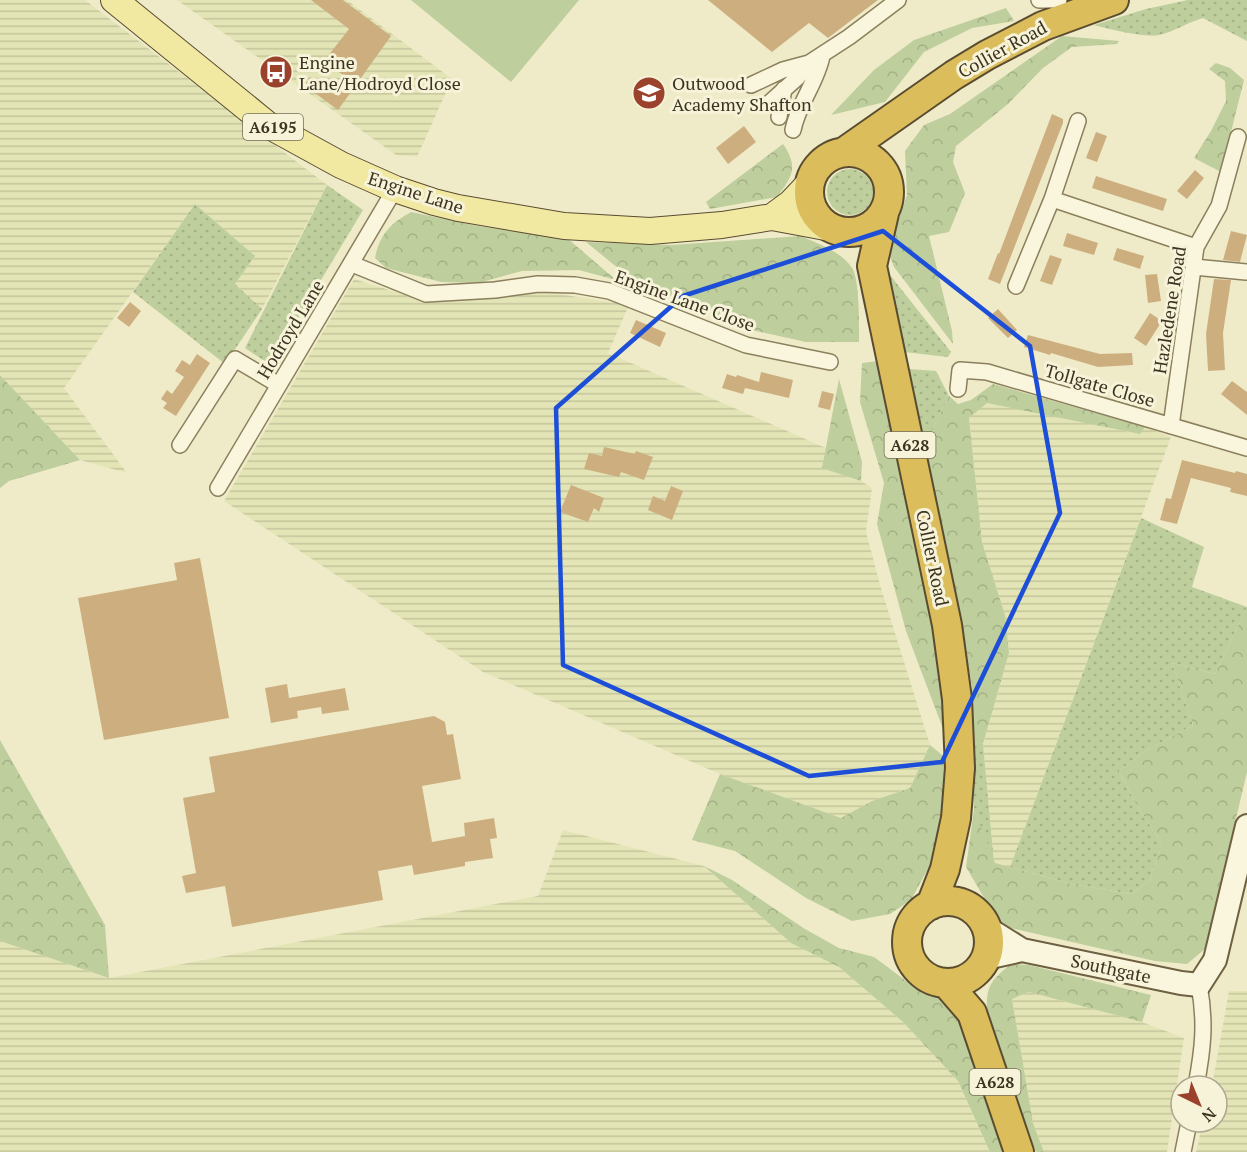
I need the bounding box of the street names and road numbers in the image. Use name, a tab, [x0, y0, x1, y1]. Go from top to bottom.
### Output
street label: Collier Road	[953, 15, 1051, 83]
road number: A6195	[243, 114, 303, 140]
street label: Engine Lane	[365, 165, 467, 219]
street label: Hazledene Road	[1147, 245, 1191, 375]
street label: Engine Lane Close	[612, 264, 758, 336]
street label: Hodroyd Lane	[251, 275, 329, 383]
street label: Tollgate Close	[1042, 358, 1158, 412]
road number: A628	[884, 432, 936, 458]
street label: Collier Road	[911, 508, 955, 608]
street label: Southgate	[1069, 948, 1153, 988]
road number: A628	[970, 1069, 1020, 1095]

